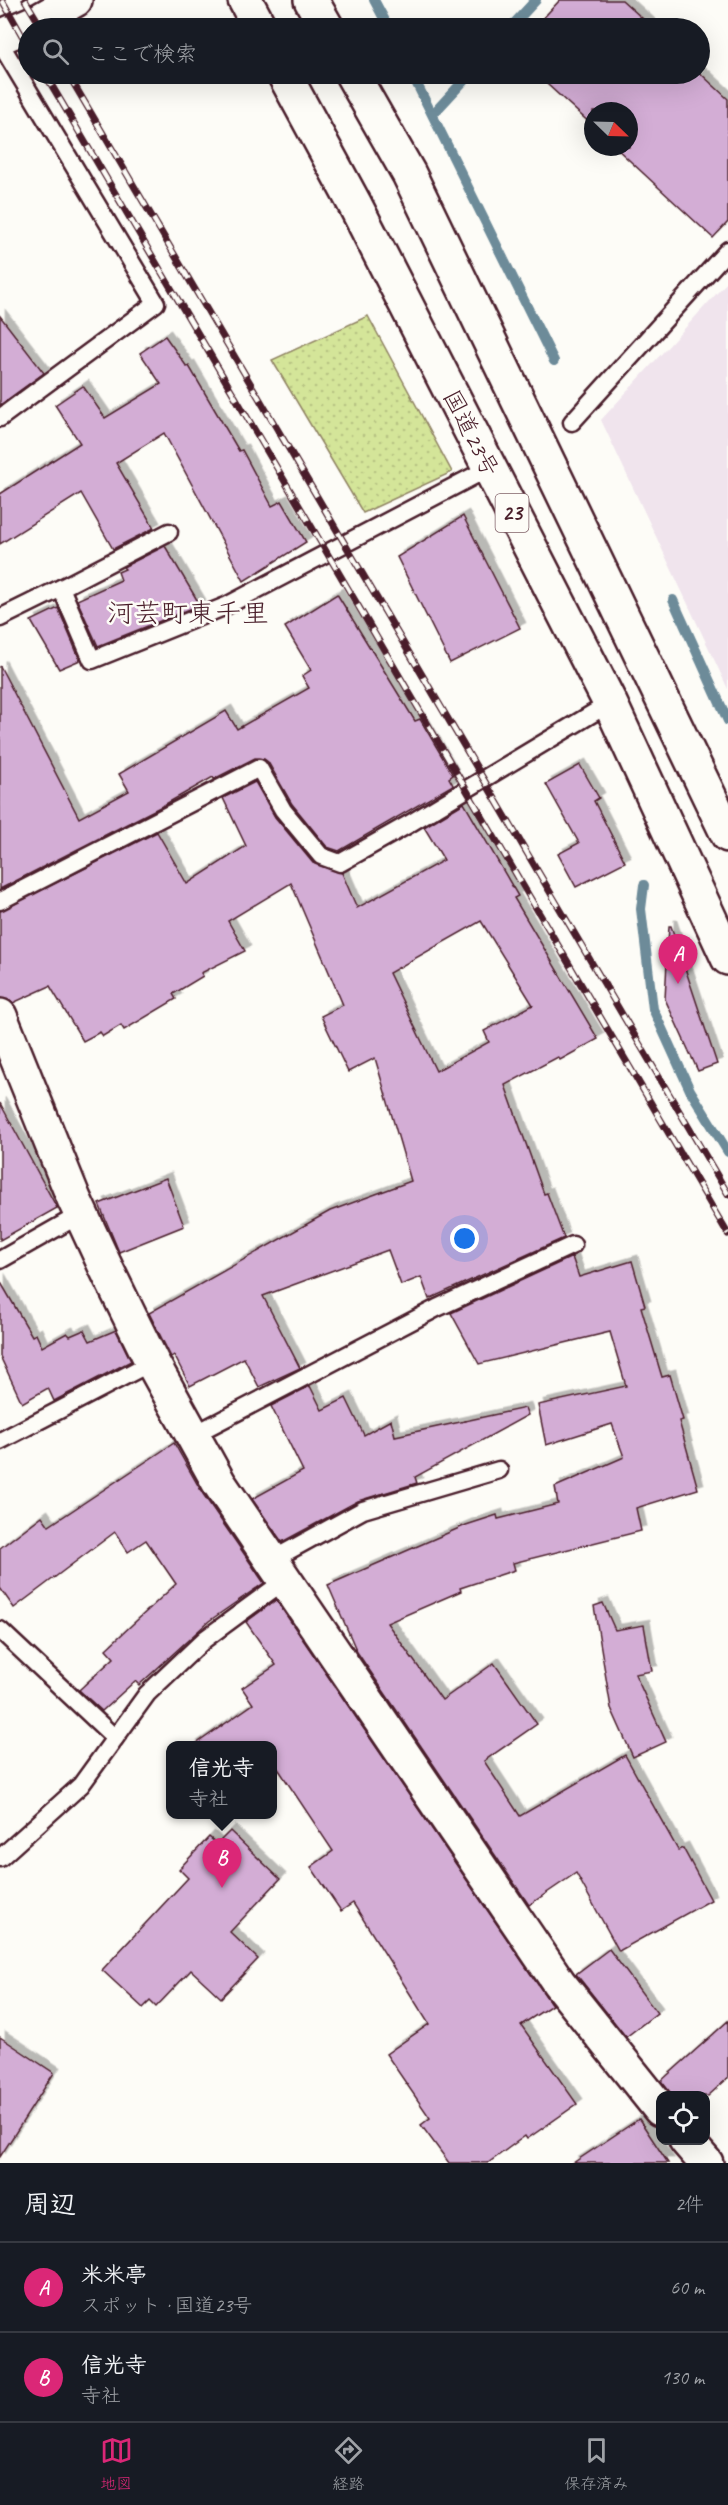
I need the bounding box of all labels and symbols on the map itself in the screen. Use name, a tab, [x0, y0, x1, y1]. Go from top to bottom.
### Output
north arrow	[584, 102, 638, 156]
street label: 国道23号	[436, 384, 506, 482]
road number: 23	[496, 494, 528, 532]
district label: 河芸町東千里	[107, 596, 269, 630]
pin: A	[658, 934, 698, 984]
your location	[450, 1224, 479, 1253]
pin: B	[202, 1838, 242, 1888]

